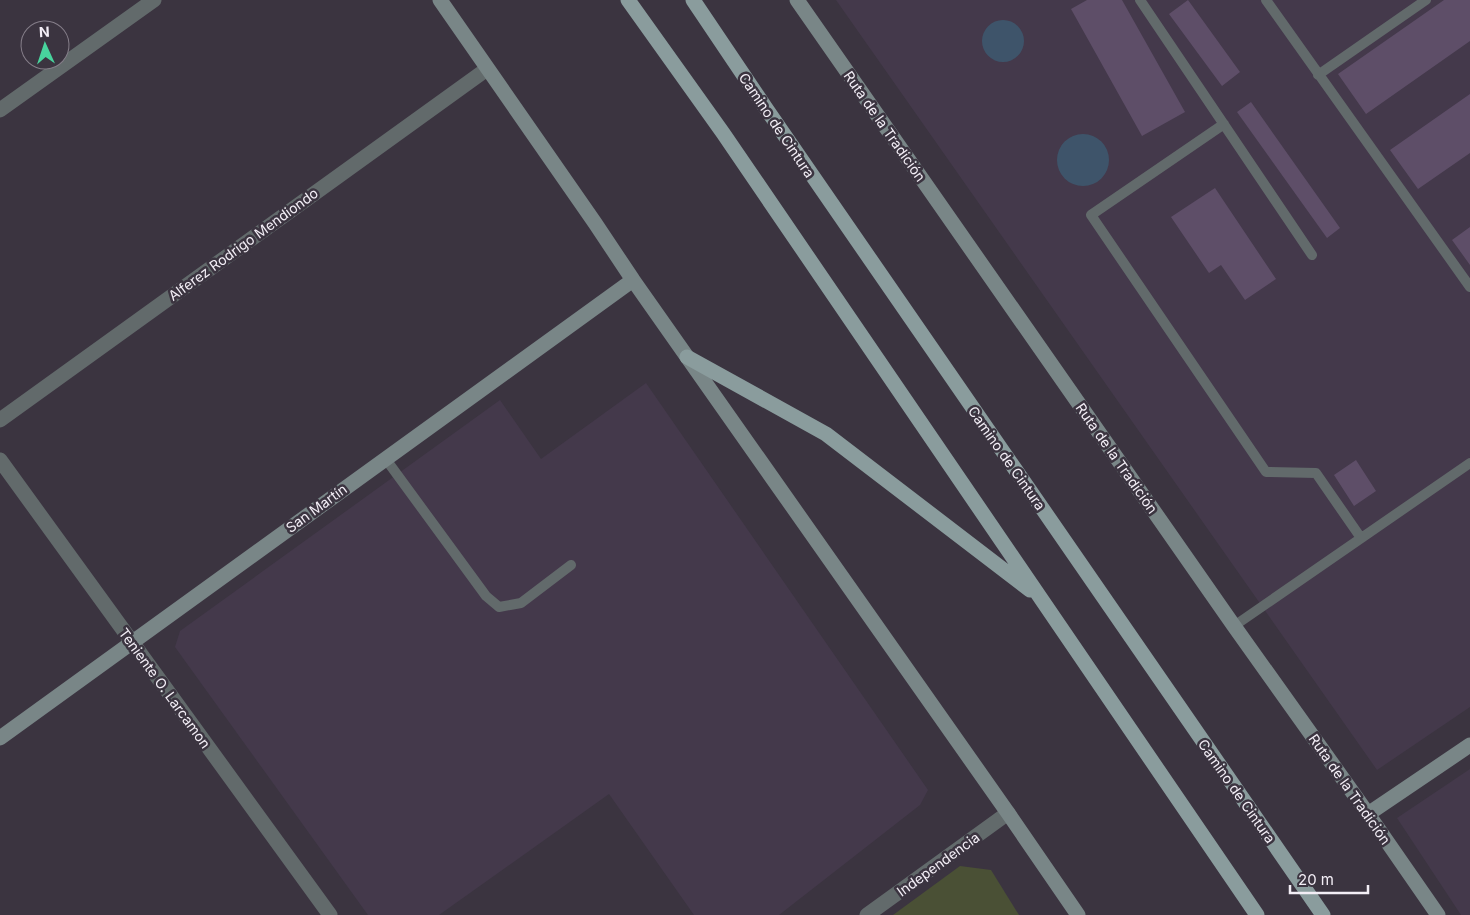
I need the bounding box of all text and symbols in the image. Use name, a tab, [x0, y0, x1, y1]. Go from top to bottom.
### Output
north arrow	[20, 20, 70, 70]
text: N	[39, 23, 50, 40]
street label: Ruta de la Tradición	[840, 67, 930, 185]
street label: Camino de Cintura	[736, 69, 818, 181]
street label: Alferez Rodrigo Mendiondo	[165, 184, 321, 304]
street label: Ruta de la Tradición	[1072, 399, 1162, 517]
street label: Camino de Cintura	[965, 403, 1049, 513]
street label: San Martín	[282, 480, 350, 536]
street label: Teniente O. Larcamon	[116, 625, 214, 751]
street label: Ruta de la Tradición	[1305, 730, 1395, 848]
street label: Camino de Cintura	[1195, 736, 1279, 846]
street label: Independencia	[893, 828, 983, 900]
scale bar	[1290, 862, 1368, 894]
text: 20 m	[1298, 870, 1334, 889]

